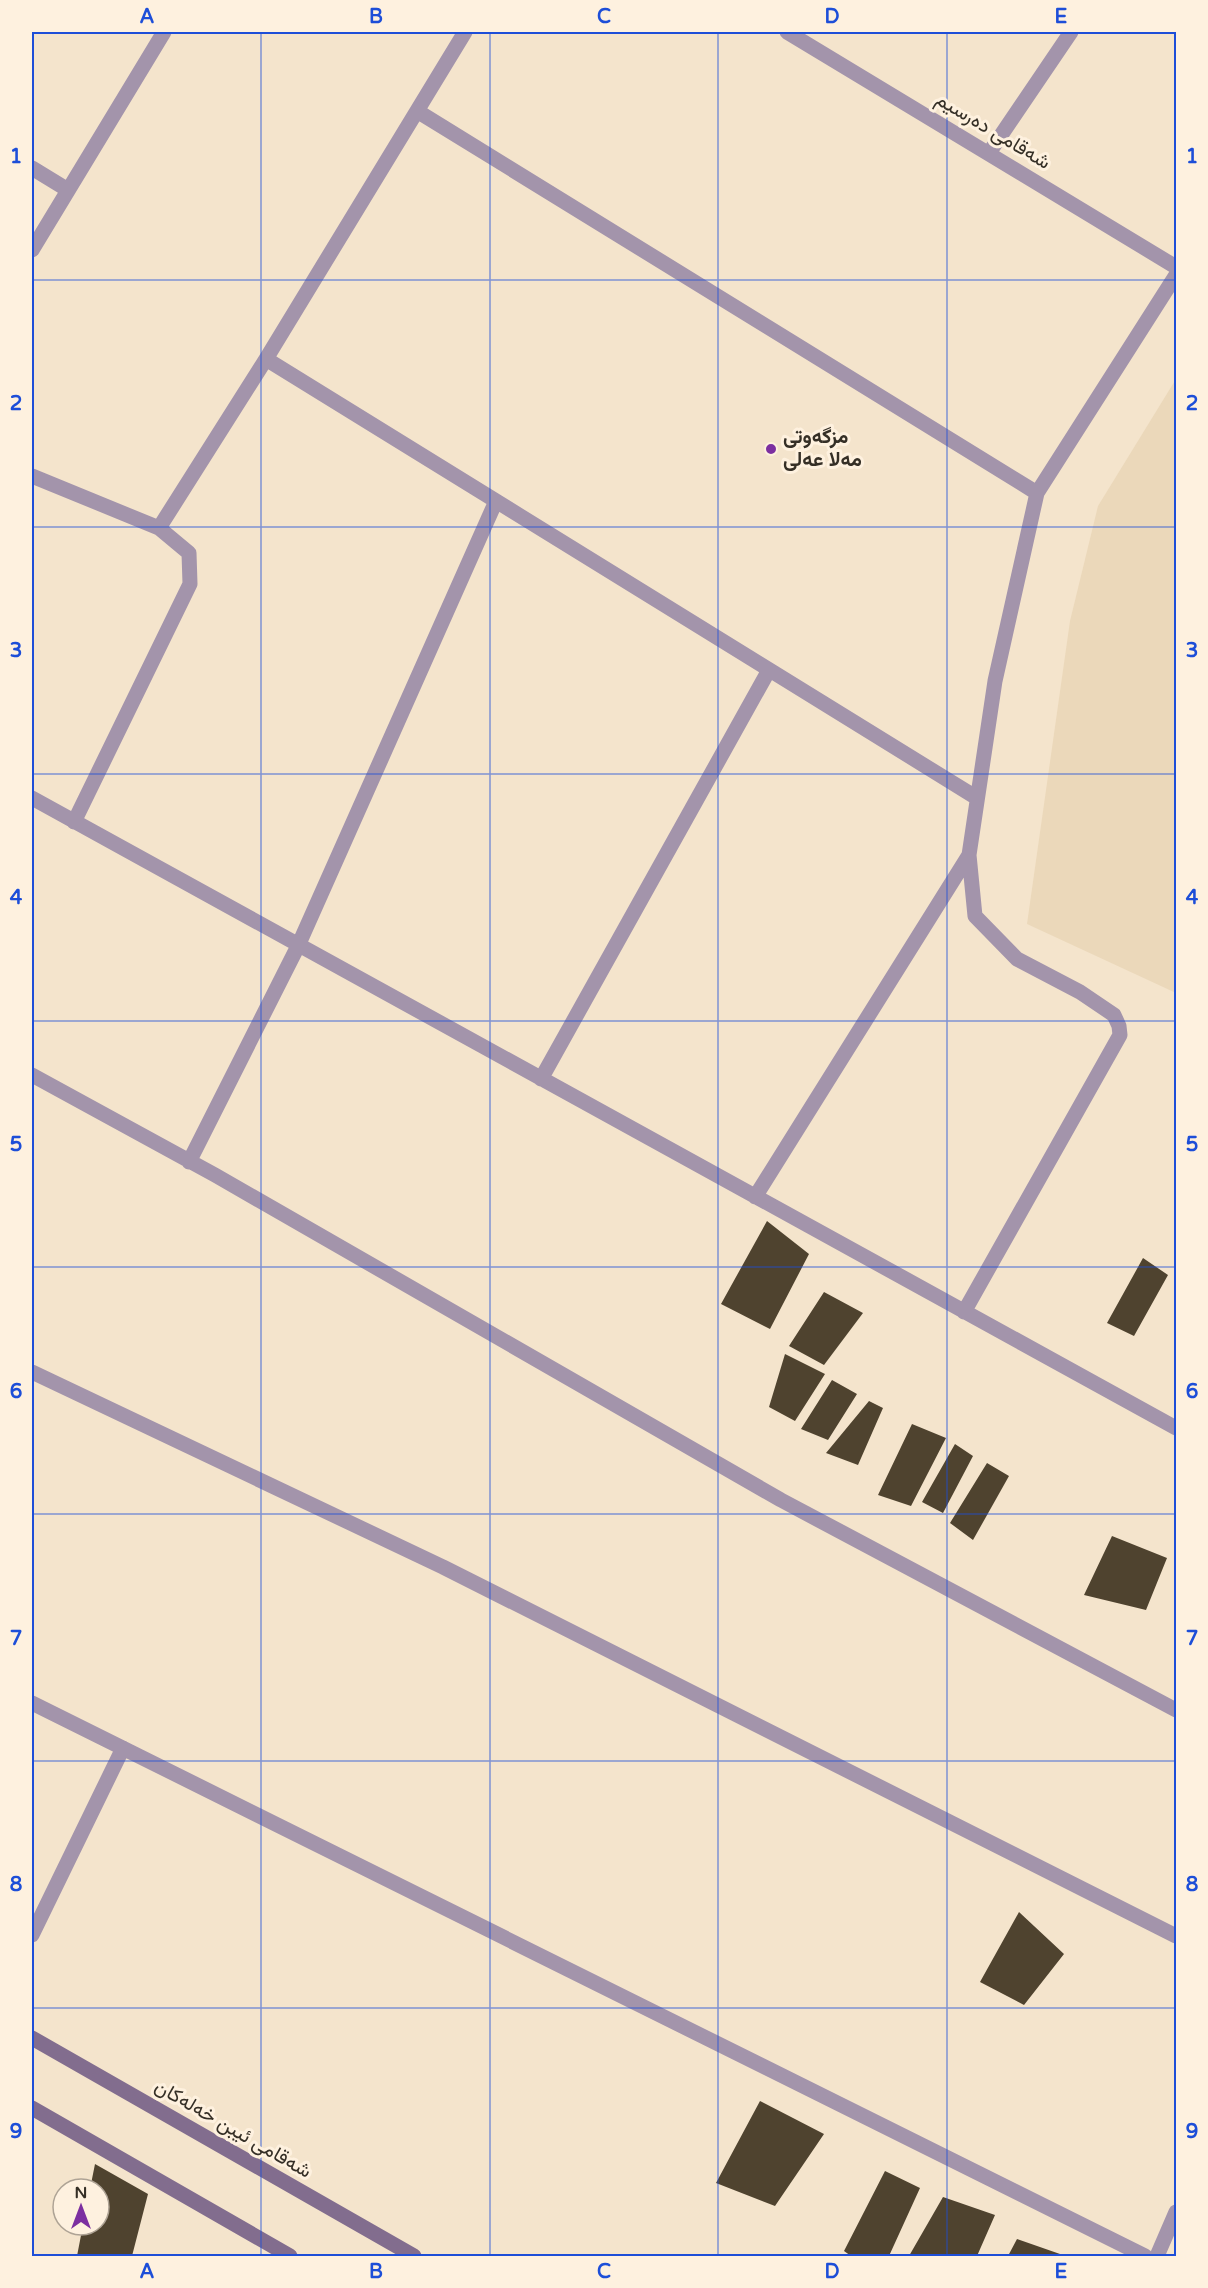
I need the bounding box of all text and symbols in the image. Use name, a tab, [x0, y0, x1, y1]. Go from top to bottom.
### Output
text: A	[140, 5, 155, 29]
text: B	[369, 5, 383, 29]
text: C	[597, 5, 611, 29]
text: D	[824, 5, 840, 29]
text: E	[1055, 5, 1068, 29]
street label: شەقامی دەرسیم	[931, 87, 1055, 175]
text: 1	[10, 145, 22, 169]
text: 1	[1186, 145, 1198, 169]
text: 2	[10, 392, 22, 416]
text: 2	[1186, 392, 1198, 416]
place label: مزگەوتی مەلا عەلی	[783, 425, 862, 472]
marker: مزگەوتی مەلا عەلی	[764, 442, 778, 456]
text: 3	[10, 639, 22, 663]
text: 3	[1186, 639, 1198, 663]
text: 4	[10, 886, 23, 910]
text: 4	[1186, 886, 1199, 910]
text: 5	[10, 1133, 22, 1157]
text: 5	[1186, 1133, 1198, 1157]
text: 6	[10, 1380, 22, 1404]
text: 6	[1186, 1380, 1198, 1404]
text: 7	[10, 1627, 22, 1651]
text: 7	[1186, 1627, 1198, 1651]
text: 8	[10, 1873, 22, 1897]
text: 8	[1186, 1873, 1198, 1897]
street label: شەقامی ئیبن خەلەکان	[150, 2074, 316, 2184]
text: 9	[10, 2120, 22, 2144]
text: 9	[1186, 2120, 1198, 2144]
north arrow	[51, 2177, 111, 2237]
text: N	[75, 2183, 87, 2203]
text: A	[140, 2260, 155, 2284]
text: B	[369, 2260, 383, 2284]
text: C	[597, 2260, 611, 2284]
text: D	[824, 2260, 840, 2284]
text: E	[1055, 2260, 1068, 2284]

